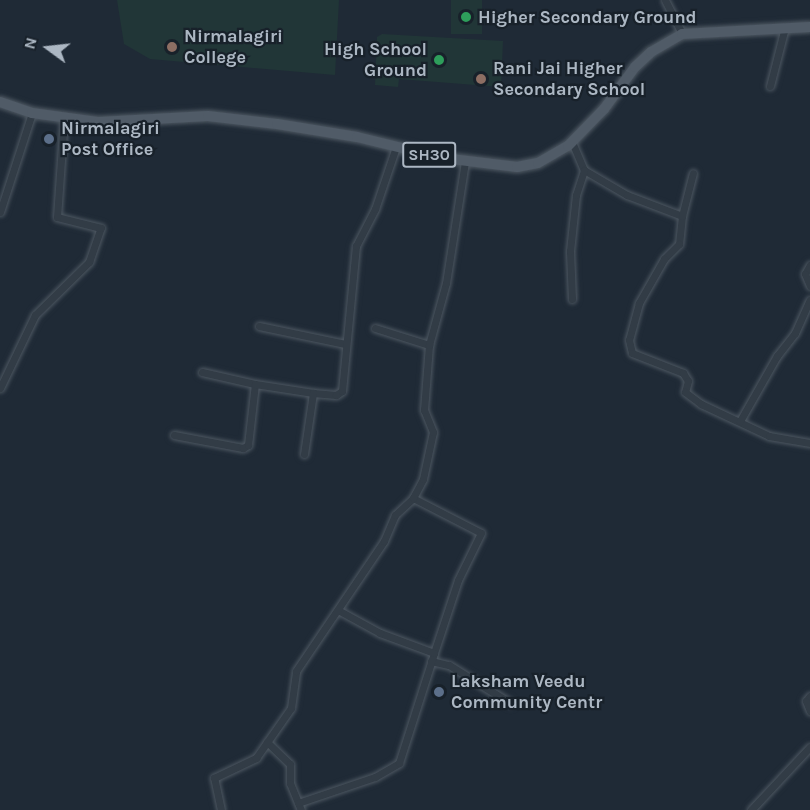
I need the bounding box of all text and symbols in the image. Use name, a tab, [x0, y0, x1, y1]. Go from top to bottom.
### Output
place label: Higher Secondary Ground	[478, 6, 697, 28]
marker: Higher Secondary Ground	[459, 10, 473, 24]
north arrow	[18, 18, 78, 78]
place label: Nirmalagiri College	[184, 26, 283, 68]
text: N	[19, 35, 41, 51]
place label: High School Ground	[324, 39, 427, 82]
marker: Nirmalagiri College	[165, 40, 179, 54]
marker: High School Ground	[432, 53, 446, 67]
place label: Rani Jai Higher Secondary School	[493, 58, 645, 100]
marker: Rani Jai Higher Secondary School	[474, 72, 488, 86]
place label: Nirmalagiri Post Office	[61, 118, 160, 160]
marker: Nirmalagiri Post Office	[42, 132, 56, 146]
road number: SH30	[402, 142, 456, 168]
place label: Laksham Veedu Community Centr	[451, 671, 602, 714]
marker: Laksham Veedu Community Centr	[432, 685, 446, 699]

